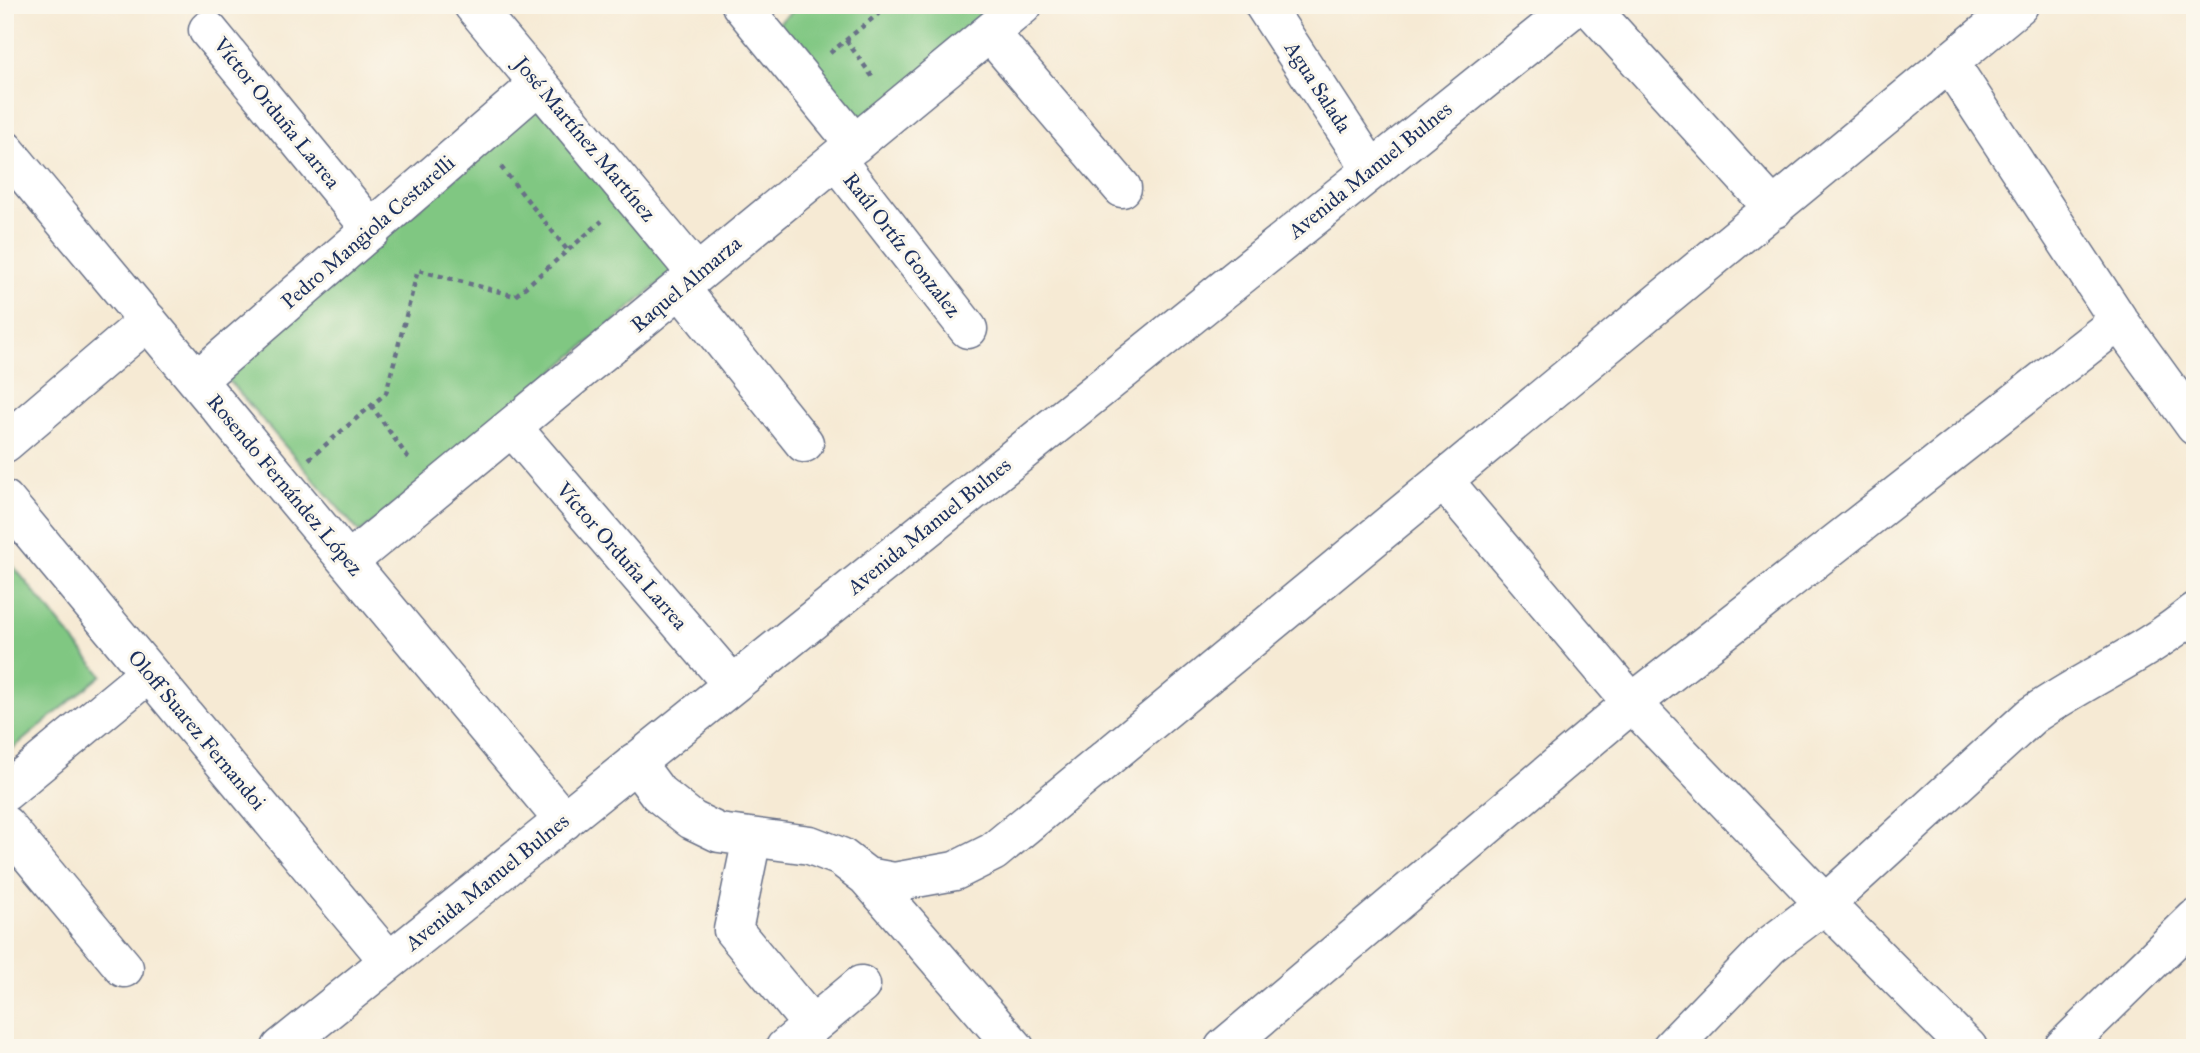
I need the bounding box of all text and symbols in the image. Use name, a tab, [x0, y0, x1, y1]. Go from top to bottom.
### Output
street label: Víctor Orduña Larrea	[207, 31, 346, 194]
street label: Agua Salada	[1278, 36, 1357, 138]
street label: José Martínez Martínez	[507, 50, 662, 227]
street label: Avenida Manuel Bulnes	[1282, 96, 1457, 245]
street label: Pedro Mangiola Cestarelli	[276, 149, 460, 314]
street label: Raúl Ortíz Gonzalez	[837, 167, 967, 323]
street label: Raquel Almarza	[625, 230, 747, 338]
street label: Rosendo Fernández López	[201, 389, 369, 581]
street label: Avenida Manuel Bulnes	[841, 452, 1016, 601]
street label: Víctor Orduña Larrea	[550, 476, 693, 635]
street label: Oloff Suarez Fernandoi	[123, 645, 272, 815]
street label: Avenida Manuel Bulnes	[399, 808, 574, 957]

